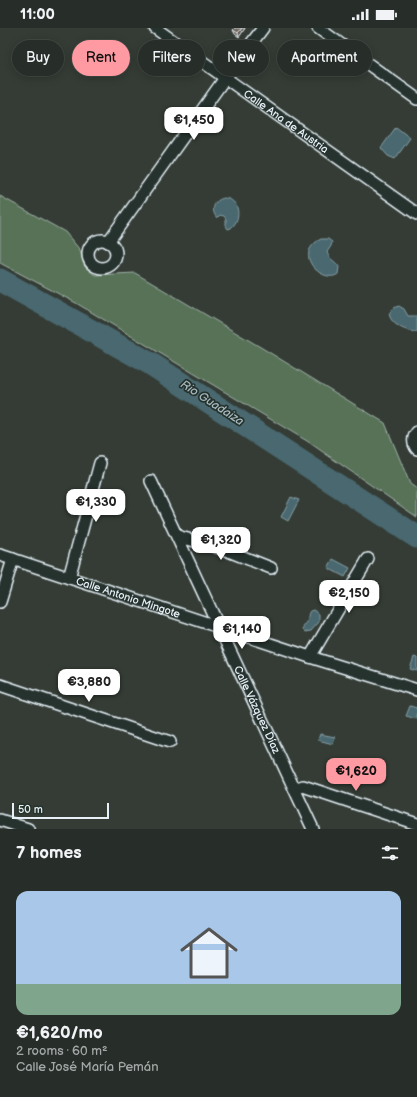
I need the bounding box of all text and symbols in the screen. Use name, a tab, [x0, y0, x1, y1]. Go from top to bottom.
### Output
text: 11:00	[20, 5, 55, 24]
chip: Buy	[12, 40, 64, 76]
chip: Rent	[72, 40, 130, 76]
chip: Filters	[138, 40, 205, 76]
chip: New	[213, 40, 269, 76]
chip: Apartment	[277, 40, 372, 76]
street label: Calle Ana de Austria	[241, 87, 331, 156]
pin: €1,450	[161, 107, 227, 141]
text: €1,450	[173, 112, 215, 128]
water label: Rio Guadaiza	[178, 377, 247, 429]
pin: €1,330	[63, 489, 129, 523]
text: €1,330	[75, 494, 117, 510]
pin: €1,320	[188, 527, 254, 561]
text: €1,320	[200, 532, 242, 548]
street label: Calle Antonio Mingote	[74, 574, 183, 621]
pin: €2,150	[316, 580, 382, 614]
text: €2,150	[328, 585, 370, 601]
pin: €1,140	[209, 616, 275, 650]
text: €1,140	[222, 621, 262, 637]
street label: Calle Vázquez Díaz	[231, 664, 284, 756]
pin: €3,880	[56, 669, 122, 703]
text: €3,880	[67, 674, 111, 690]
pin: €1,620	[323, 758, 389, 792]
text: €1,620	[335, 763, 377, 779]
scale bar	[12, 801, 109, 820]
text: 50 m	[18, 803, 43, 816]
icon: filters	[379, 842, 401, 864]
text: 7 homes	[16, 843, 82, 863]
icon: home	[173, 917, 245, 989]
text: €1,620/mo	[16, 1023, 103, 1043]
text: 2 rooms · 60 m²	[16, 1043, 108, 1059]
text: Calle José María Pemán	[16, 1059, 159, 1075]

